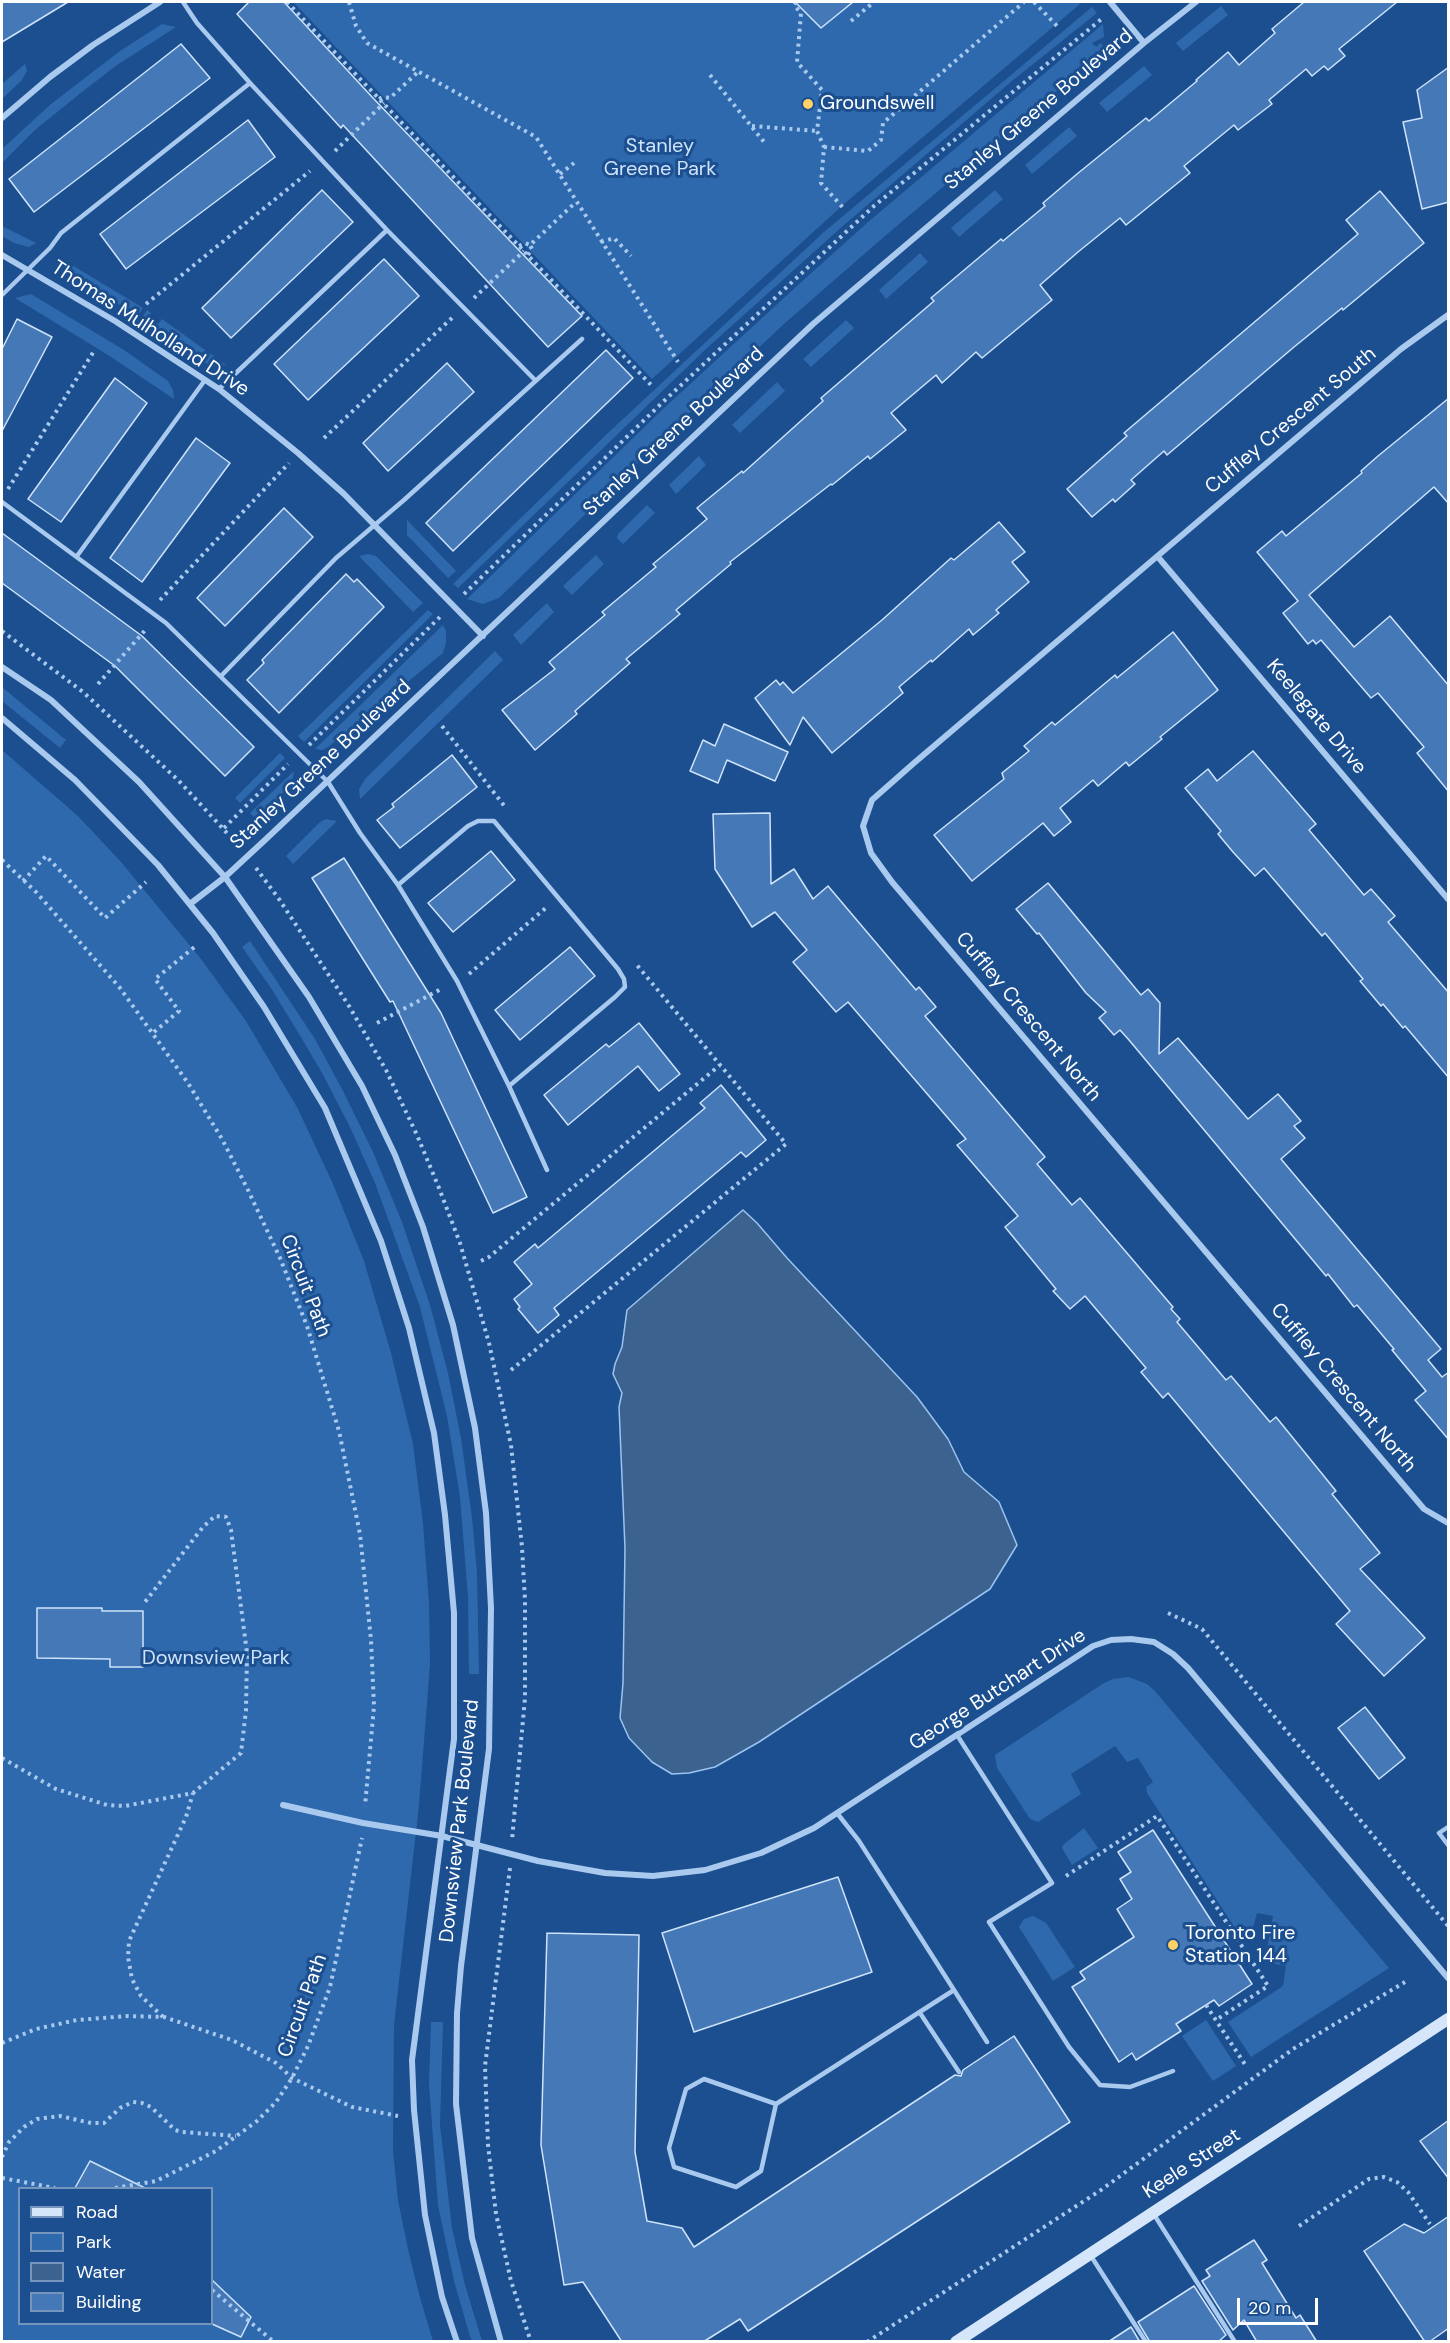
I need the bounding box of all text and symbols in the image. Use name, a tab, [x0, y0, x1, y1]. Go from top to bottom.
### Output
street label: Stanley Greene Boulevard	[940, 24, 1138, 196]
place label: Groundswell	[820, 92, 934, 116]
marker: Groundswell	[801, 97, 815, 111]
park label: Stanley Greene Park	[604, 135, 716, 182]
street label: Thomas Mulholland Drive	[46, 256, 254, 402]
street label: Stanley Greene Boulevard	[579, 342, 769, 522]
street label: Cuffley Crescent South	[1201, 342, 1381, 500]
street label: Keelegate Drive	[1261, 655, 1371, 779]
street label: Stanley Greene Boulevard	[226, 675, 416, 855]
street label: Cuffley Crescent North	[950, 927, 1106, 1107]
street label: Circuit Path	[274, 1231, 336, 1341]
street label: Cuffley Crescent North	[1265, 1298, 1421, 1478]
street label: George Butchart Drive	[905, 1624, 1091, 1756]
park label: Downsview Park	[142, 1647, 290, 1671]
street label: Downsview Park Boulevard	[435, 1698, 485, 1944]
place label: Toronto Fire Station 144	[1185, 1922, 1295, 1969]
marker: Toronto Fire Station 144	[1166, 1938, 1180, 1952]
street label: Circuit Path	[273, 1951, 333, 2061]
street label: Keele Street	[1139, 2124, 1245, 2204]
legend	[18, 2187, 213, 2325]
text: Road	[76, 2200, 118, 2224]
text: Park	[76, 2230, 112, 2254]
text: Water	[76, 2260, 126, 2284]
scale bar	[1240, 2286, 1321, 2324]
text: Building	[76, 2290, 141, 2314]
text: 20 m	[1248, 2296, 1291, 2320]

